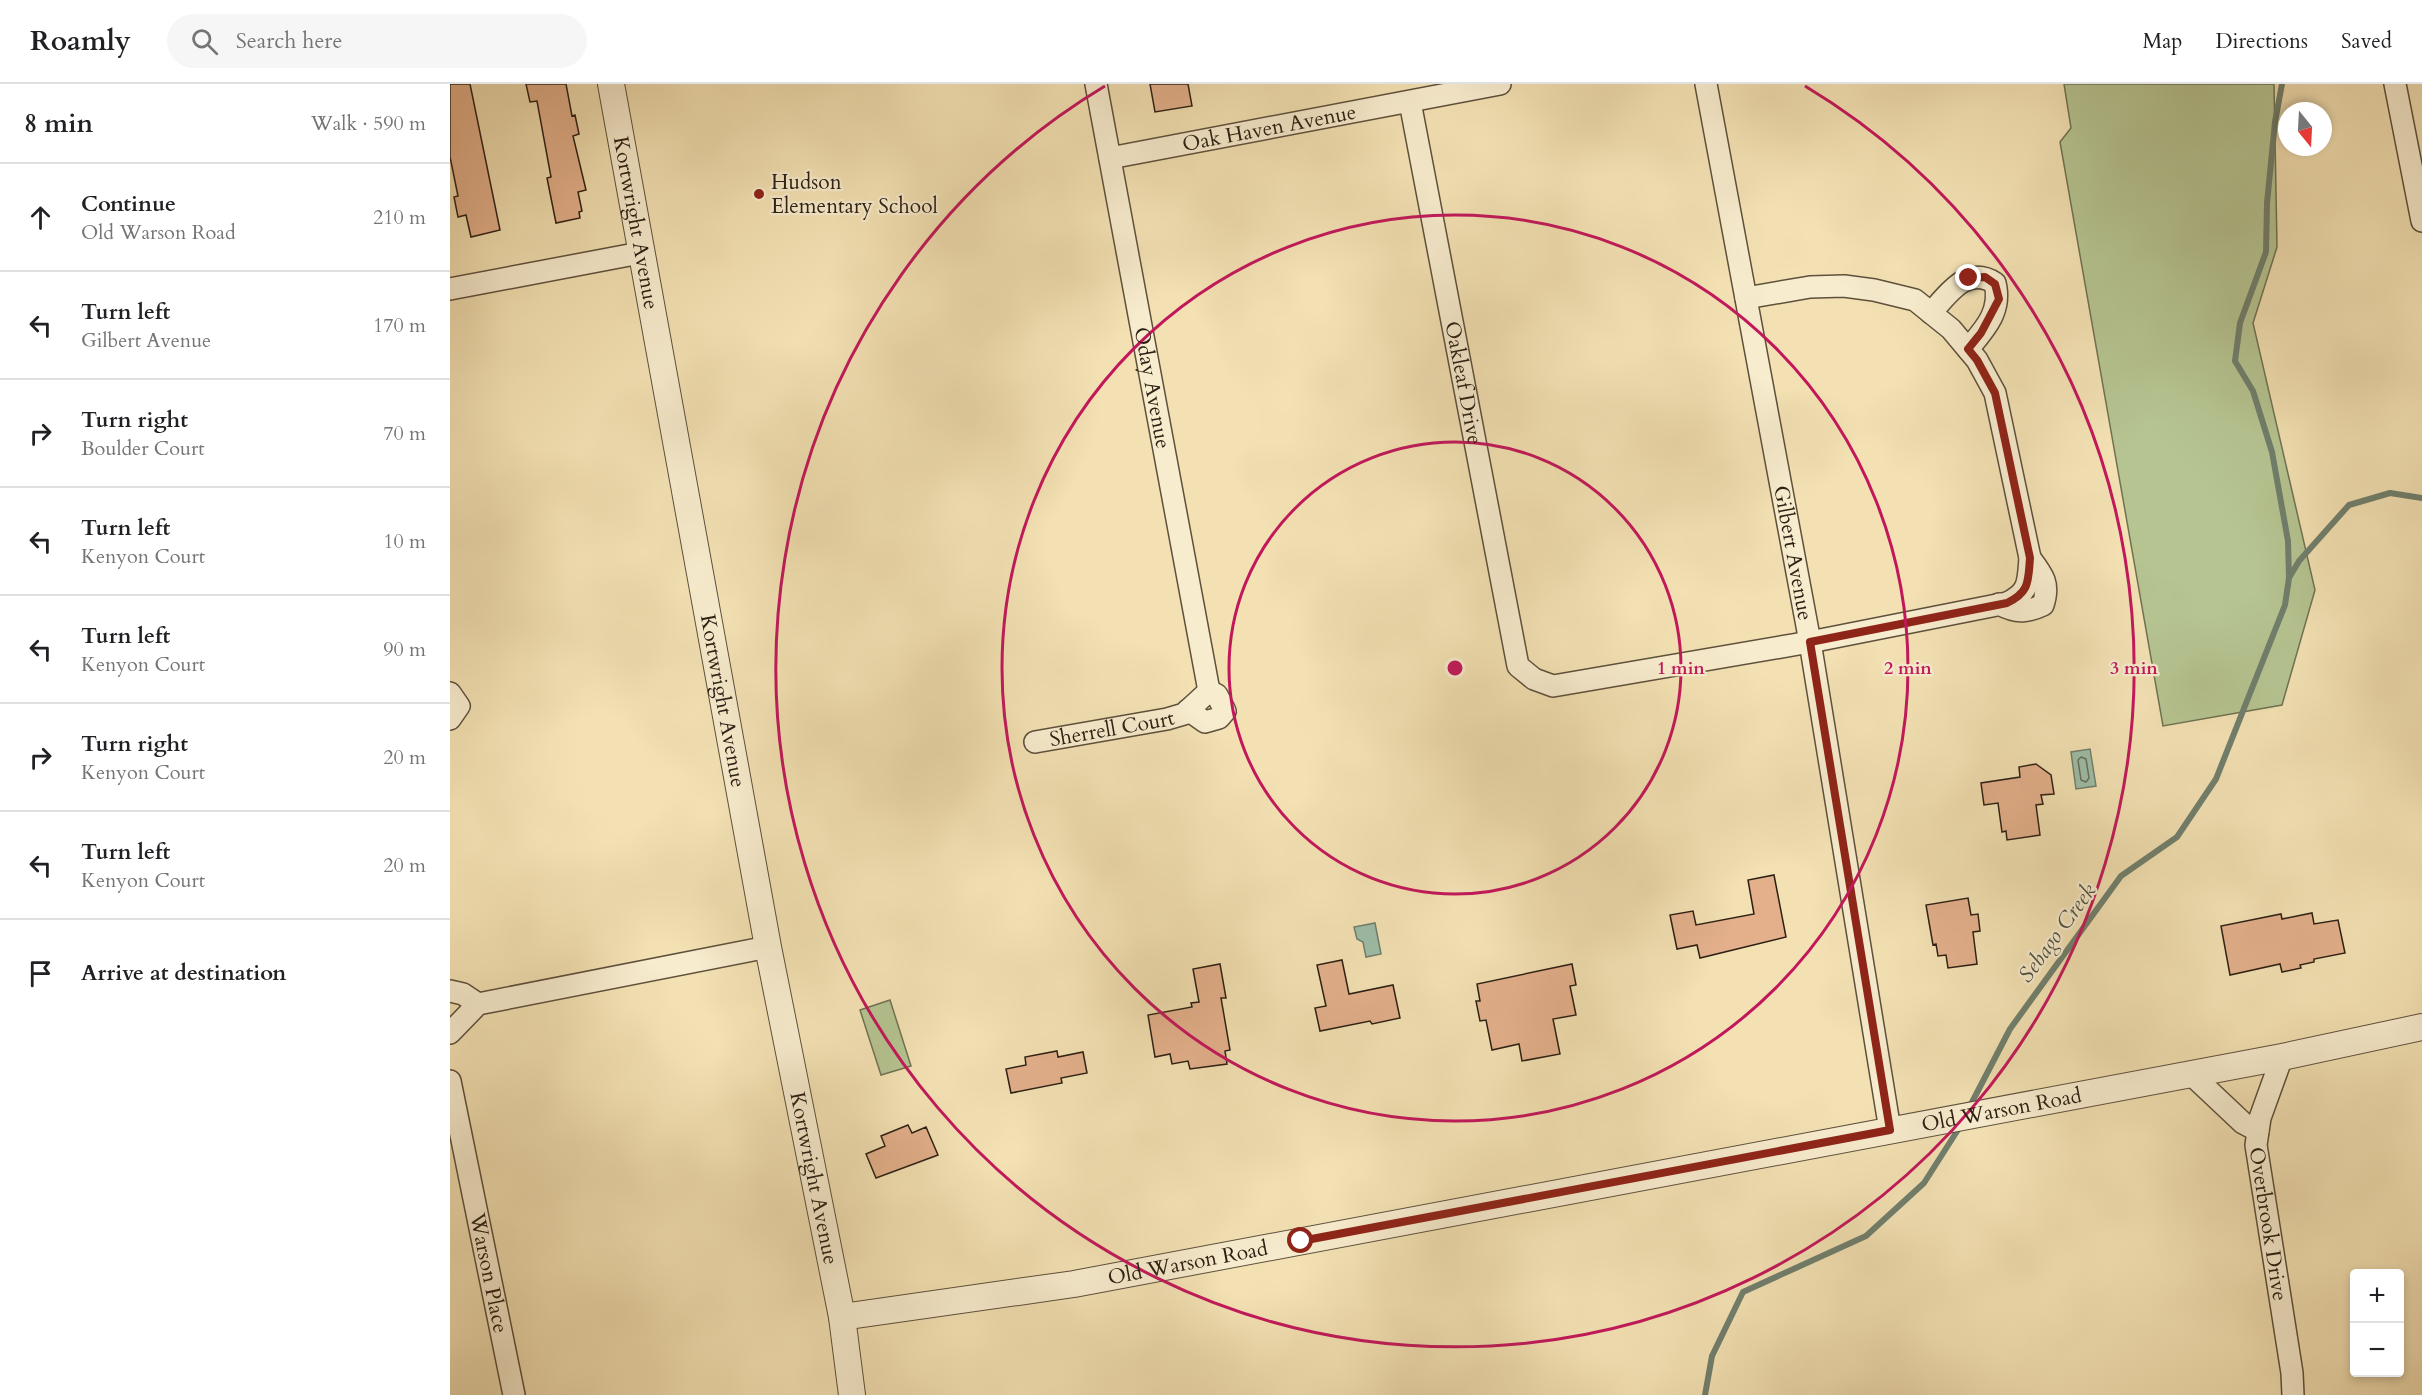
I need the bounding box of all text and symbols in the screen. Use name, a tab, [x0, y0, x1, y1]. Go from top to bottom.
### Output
search box	[167, 14, 587, 68]
text: Roamly	[30, 22, 131, 60]
icon: search	[188, 25, 221, 58]
text: Search here	[236, 26, 342, 56]
text: Map	[2142, 27, 2182, 56]
text: Directions	[2215, 27, 2308, 56]
text: Saved	[2341, 27, 2392, 56]
street label: Oak Haven Avenue	[1180, 97, 1359, 159]
north arrow	[2278, 102, 2332, 156]
text: 8 min	[24, 106, 93, 141]
text: Walk · 590 m	[311, 110, 426, 137]
street label: Kortwright Avenue	[606, 134, 666, 312]
place label: Hudson Elementary School	[771, 168, 938, 221]
marker: Hudson Elementary School	[752, 187, 766, 201]
text: Continue	[81, 189, 176, 219]
icon: ahead	[24, 201, 57, 234]
text: 210 m	[373, 204, 426, 231]
text: Old Warson Road	[81, 219, 236, 246]
route end	[1955, 264, 1981, 290]
text: Turn left	[81, 297, 170, 327]
icon: left	[24, 309, 57, 342]
text: 170 m	[373, 312, 426, 339]
street label: Oakleaf Drive	[1438, 319, 1490, 447]
street label: Oday Avenue	[1127, 325, 1178, 451]
text: Gilbert Avenue	[81, 327, 211, 354]
text: Turn right	[81, 405, 188, 435]
icon: right	[24, 417, 57, 450]
text: 70 m	[383, 420, 426, 447]
text: Boulder Court	[81, 435, 205, 462]
street label: Gilbert Avenue	[1767, 483, 1820, 623]
text: Turn left	[81, 513, 170, 543]
icon: left	[24, 525, 57, 558]
text: 10 m	[383, 528, 426, 555]
text: Kenyon Court	[81, 543, 205, 570]
street label: Kortwright Avenue	[693, 612, 753, 790]
text: Turn left	[81, 621, 170, 651]
icon: left	[24, 633, 57, 666]
text: 90 m	[383, 636, 426, 663]
text: Kenyon Court	[81, 651, 205, 678]
text: 1 min	[1657, 656, 1705, 681]
text: 2 min	[1884, 656, 1932, 681]
text: 3 min	[2110, 656, 2158, 681]
centre of rings	[1445, 658, 1465, 678]
street label: Sherrell Court	[1047, 703, 1178, 754]
text: Turn right	[81, 729, 188, 759]
icon: right	[24, 741, 57, 774]
text: 20 m	[383, 744, 426, 771]
text: Kenyon Court	[81, 759, 205, 786]
text: Turn left	[81, 837, 170, 867]
icon: left	[24, 849, 57, 882]
text: 20 m	[383, 852, 426, 879]
text: Kenyon Court	[81, 867, 205, 894]
water label: Sebago Creek	[2011, 877, 2103, 989]
icon: arrive	[24, 957, 57, 990]
text: Arrive at destination	[81, 958, 286, 988]
street label: Old Warson Road	[1919, 1080, 2084, 1139]
street label: Kortwright Avenue	[783, 1089, 846, 1267]
street label: Overbrook Drive	[2242, 1145, 2295, 1303]
street label: Warson Place	[463, 1209, 516, 1336]
route start	[1287, 1227, 1313, 1253]
street label: Old Warson Road	[1105, 1233, 1270, 1292]
map controls	[2350, 1269, 2404, 1377]
button: +	[2350, 1269, 2404, 1323]
button: −	[2350, 1323, 2404, 1377]

